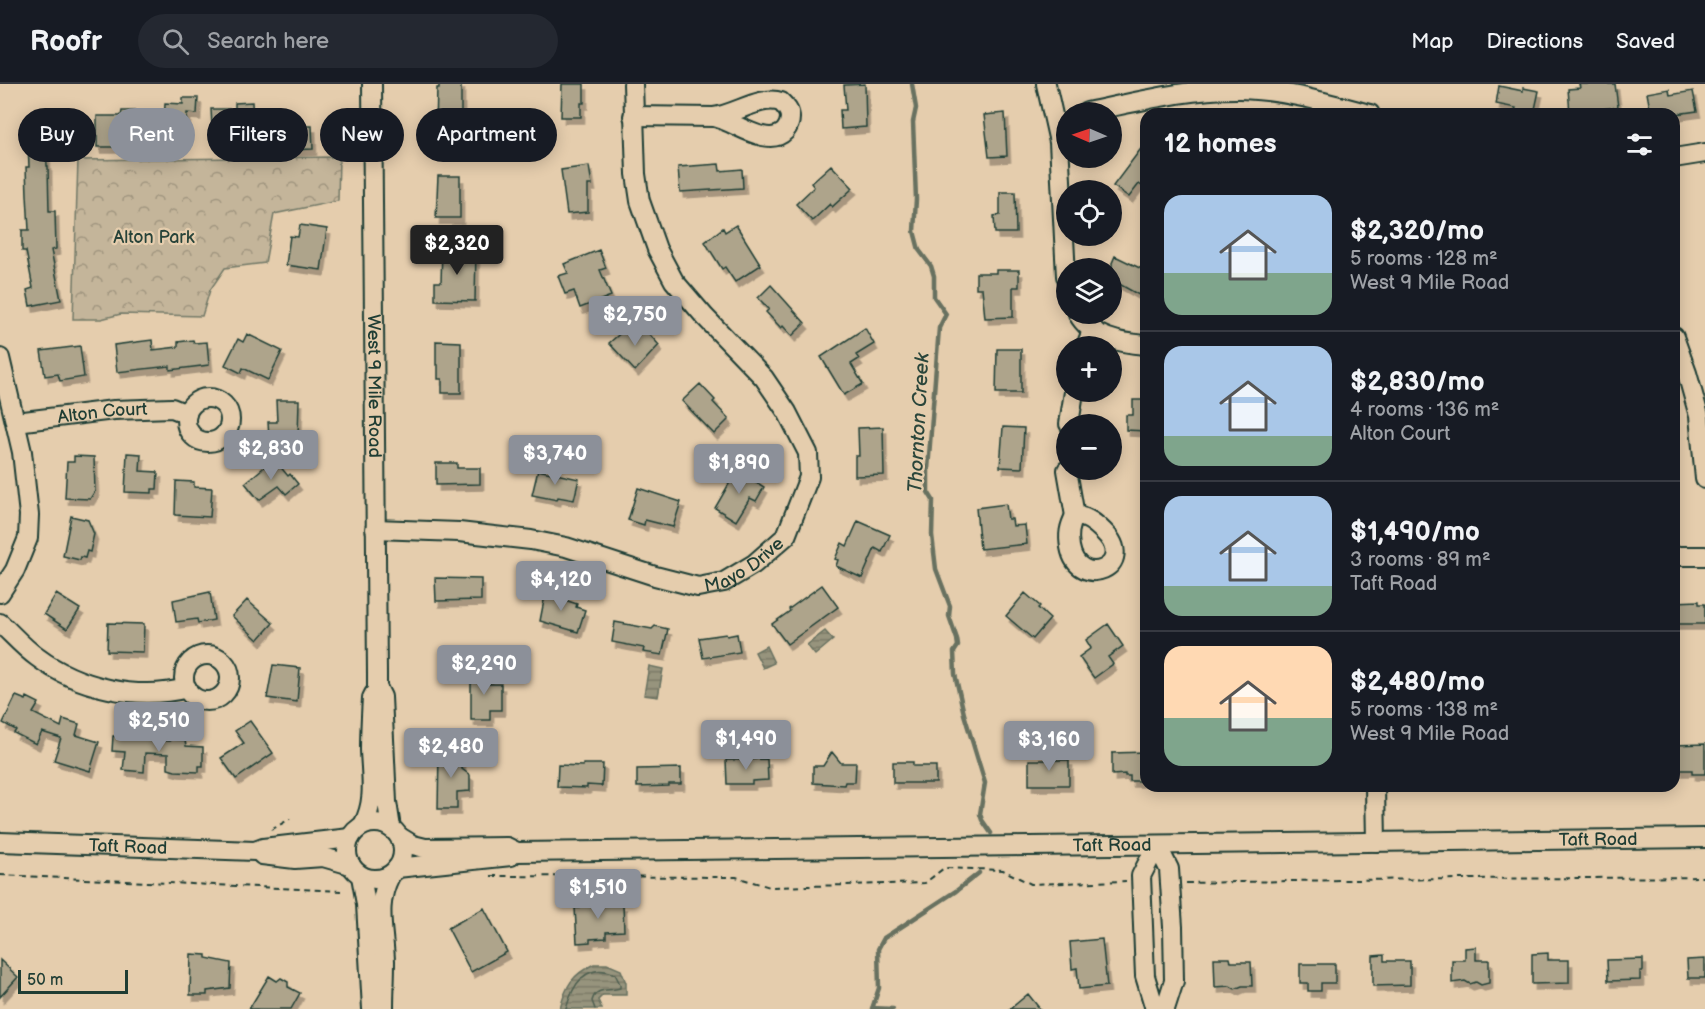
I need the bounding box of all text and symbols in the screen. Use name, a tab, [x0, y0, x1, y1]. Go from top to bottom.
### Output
search box	[138, 14, 558, 68]
text: Roofr	[30, 25, 102, 58]
icon: search	[159, 25, 192, 58]
text: Search here	[207, 28, 329, 55]
text: Map	[1411, 29, 1454, 54]
text: Directions	[1487, 29, 1583, 54]
text: Saved	[1616, 29, 1675, 54]
north arrow	[1056, 102, 1122, 168]
map controls	[1056, 102, 1122, 480]
chip: Buy	[18, 108, 96, 162]
chip: Rent	[108, 108, 195, 162]
chip: Filters	[207, 108, 308, 162]
chip: New	[320, 108, 404, 162]
chip: Apartment	[416, 108, 557, 162]
icon: filters	[1623, 128, 1656, 161]
text: 12 homes	[1164, 129, 1276, 160]
button: locate	[1056, 180, 1122, 246]
text: $2,320/mo	[1350, 216, 1484, 247]
icon: home	[1212, 219, 1284, 291]
pin: $2,320	[408, 225, 506, 276]
park label: Alton Park	[113, 227, 195, 248]
text: $2,320	[424, 232, 490, 256]
text: 5 rooms · 128 m²	[1350, 247, 1498, 271]
button: layers	[1056, 258, 1122, 324]
text: West 9 Mile Road	[1350, 271, 1509, 295]
pin: $2,750	[586, 296, 684, 347]
text: $2,750	[603, 303, 667, 327]
street label: West 9 Mile Road	[363, 314, 386, 458]
button: +	[1056, 336, 1122, 402]
water label: Thornton Creek	[903, 351, 935, 494]
text: $2,830/mo	[1350, 367, 1485, 398]
icon: home	[1212, 370, 1284, 442]
street label: Alton Court	[56, 398, 148, 427]
text: 4 rooms · 136 m²	[1350, 398, 1499, 422]
button: −	[1056, 414, 1122, 480]
text: Alton Court	[1350, 422, 1450, 446]
pin: $2,830	[222, 430, 320, 481]
pin: $3,740	[506, 435, 604, 486]
text: $2,830	[238, 437, 304, 461]
text: $3,740	[523, 442, 587, 466]
pin: $1,890	[690, 444, 788, 495]
text: $1,890	[708, 451, 770, 475]
text: $1,490/mo	[1350, 517, 1480, 548]
icon: home	[1212, 520, 1284, 592]
street label: Mayo Drive	[702, 532, 788, 596]
text: 3 rooms · 89 m²	[1350, 548, 1491, 572]
pin: $4,120	[512, 561, 610, 612]
text: $4,120	[530, 568, 592, 592]
text: Taft Road	[1350, 572, 1437, 596]
pin: $2,290	[435, 645, 533, 696]
text: $2,290	[451, 652, 517, 676]
text: $2,480/mo	[1350, 667, 1485, 698]
icon: home	[1212, 670, 1284, 742]
text: 5 rooms · 138 m²	[1350, 698, 1498, 722]
pin: $2,510	[110, 702, 208, 753]
text: $2,510	[128, 709, 190, 733]
pin: $1,490	[697, 720, 795, 771]
pin: $3,160	[1000, 721, 1098, 772]
text: West 9 Mile Road	[1350, 722, 1509, 746]
text: $1,490	[715, 727, 777, 751]
pin: $2,480	[402, 728, 500, 779]
text: $3,160	[1018, 728, 1080, 752]
text: $2,480	[418, 735, 484, 759]
street label: Taft Road	[1559, 828, 1638, 850]
street label: Taft Road	[1073, 834, 1152, 856]
street label: Taft Road	[88, 835, 168, 858]
pin: $1,510	[549, 869, 647, 920]
text: $1,510	[569, 876, 627, 900]
scale bar	[18, 967, 128, 994]
text: 50 m	[27, 971, 63, 990]

